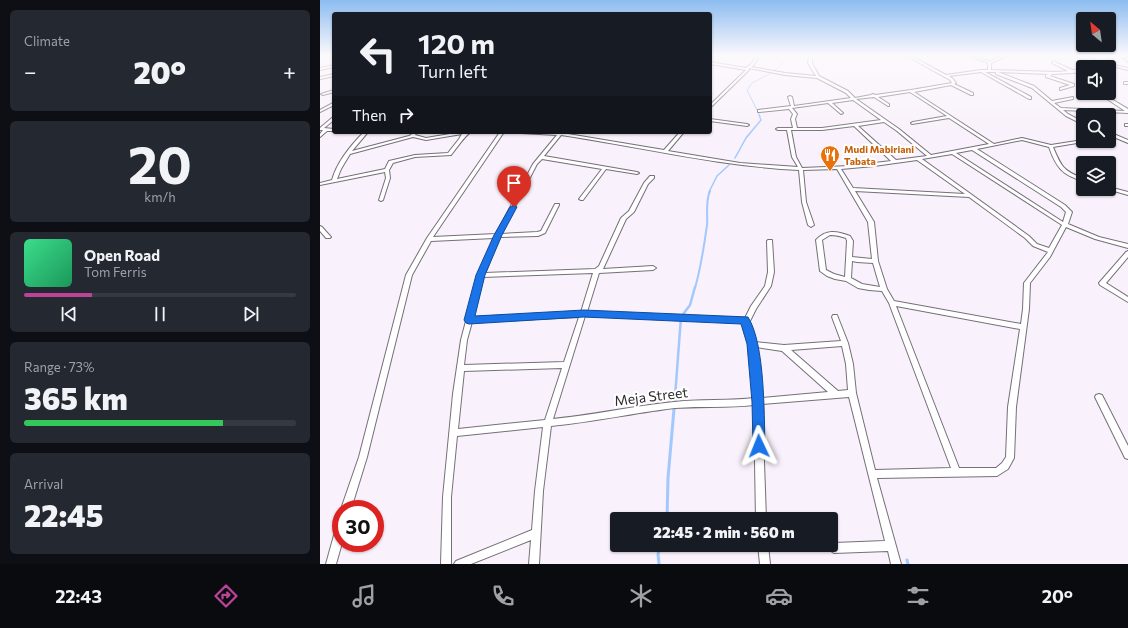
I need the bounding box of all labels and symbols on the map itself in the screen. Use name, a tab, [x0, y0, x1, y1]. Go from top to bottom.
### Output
north arrow	[1076, 12, 1116, 52]
place label: Mudi Mabiriani Tabata	[844, 143, 914, 167]
restaurant icon: Mudi Mabiriani Tabata	[819, 144, 841, 172]
pin	[497, 166, 531, 207]
street label: Meja Street	[613, 383, 689, 409]
position arrow	[738, 425, 780, 467]
speed limit sign: 30	[332, 500, 384, 552]

